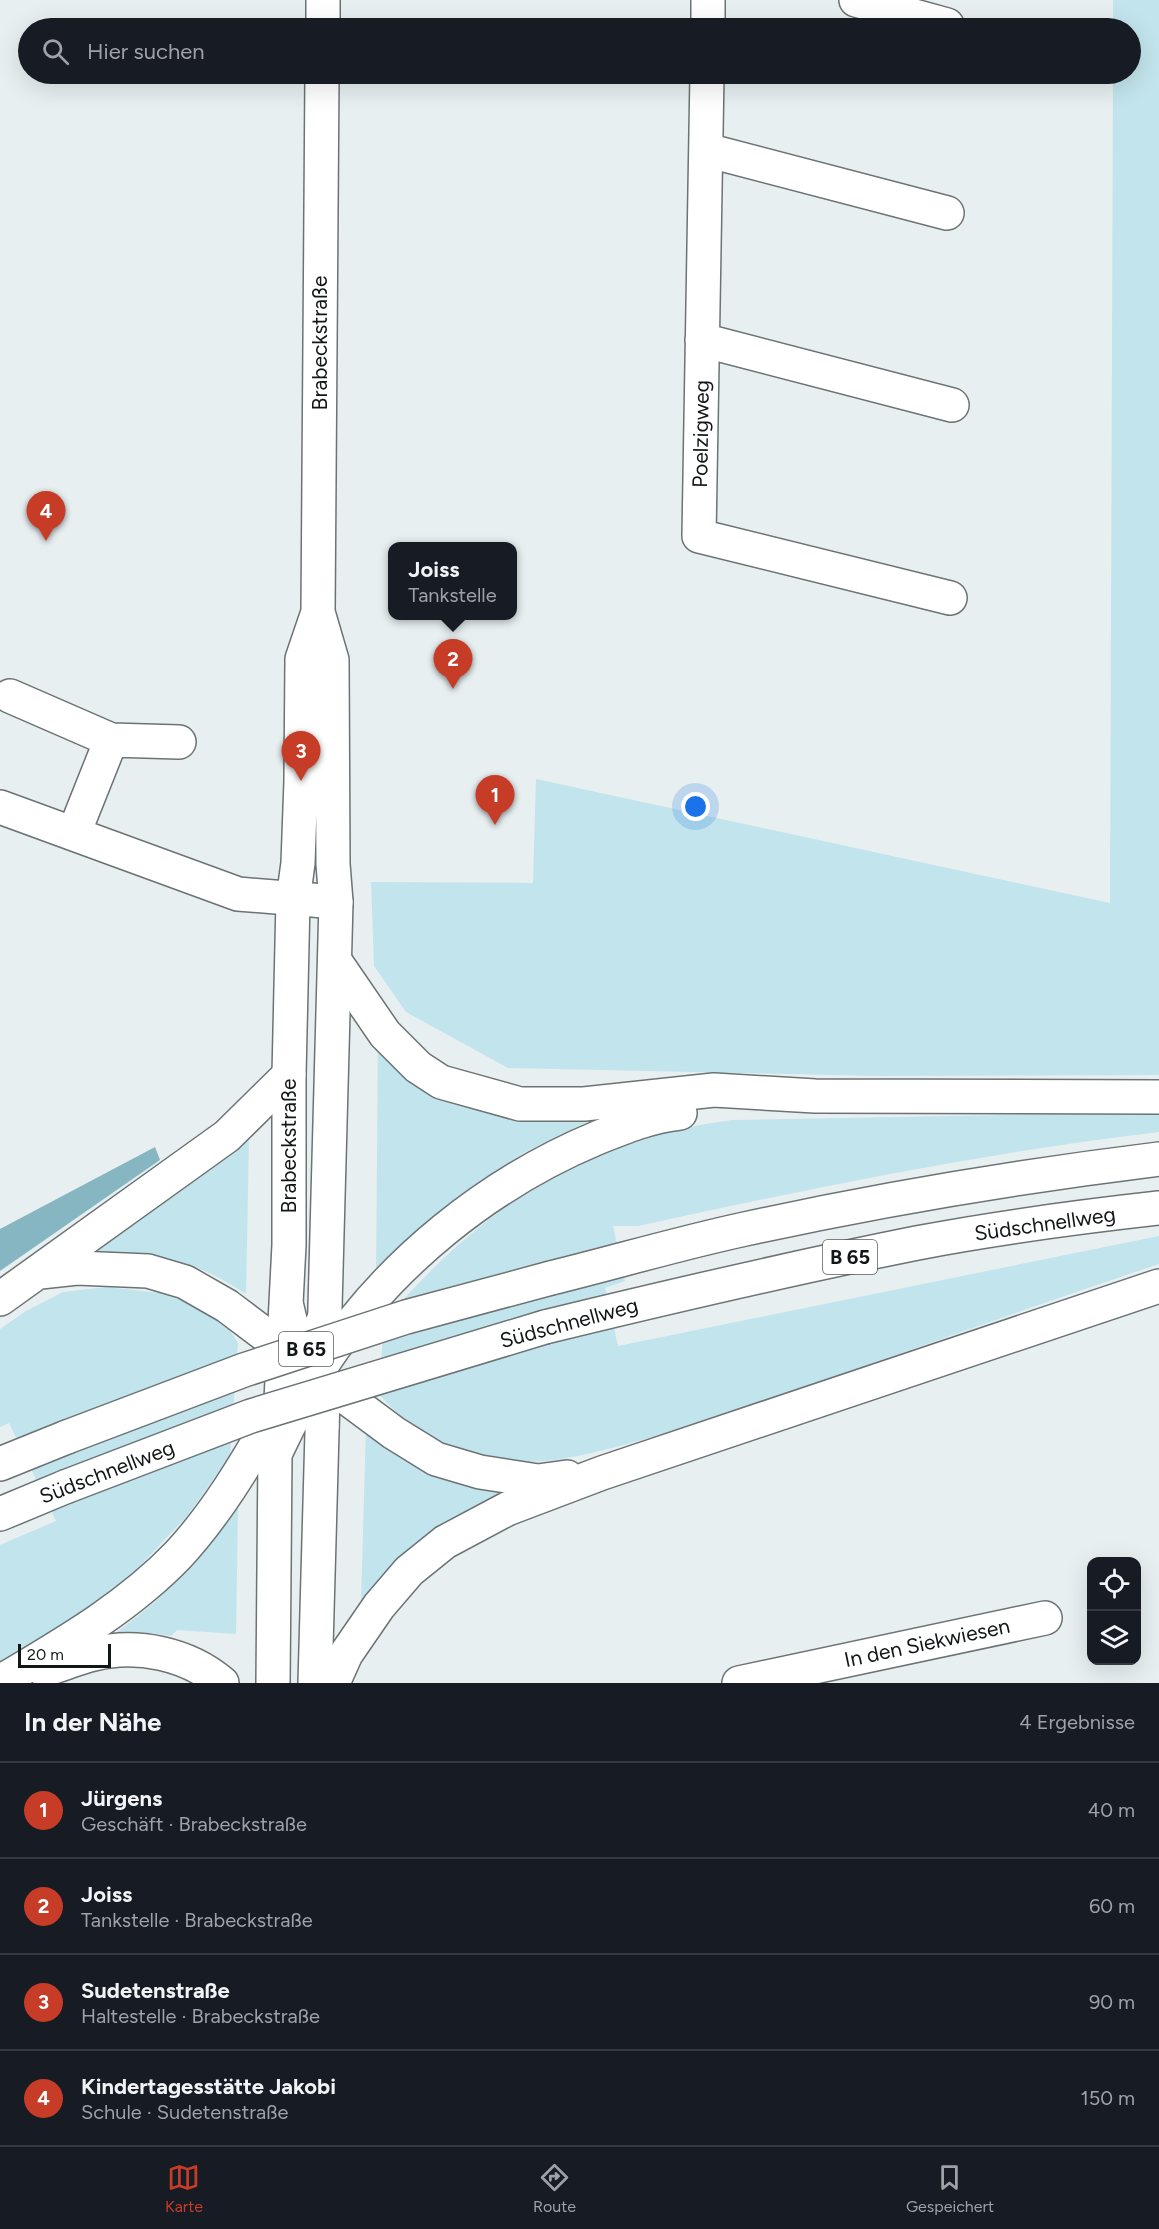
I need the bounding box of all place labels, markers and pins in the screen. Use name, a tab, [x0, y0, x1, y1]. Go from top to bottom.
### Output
pin: 4	[26, 492, 66, 541]
pin: 2	[434, 640, 472, 689]
pin: 3	[282, 732, 320, 781]
pin: 1	[476, 776, 514, 825]

